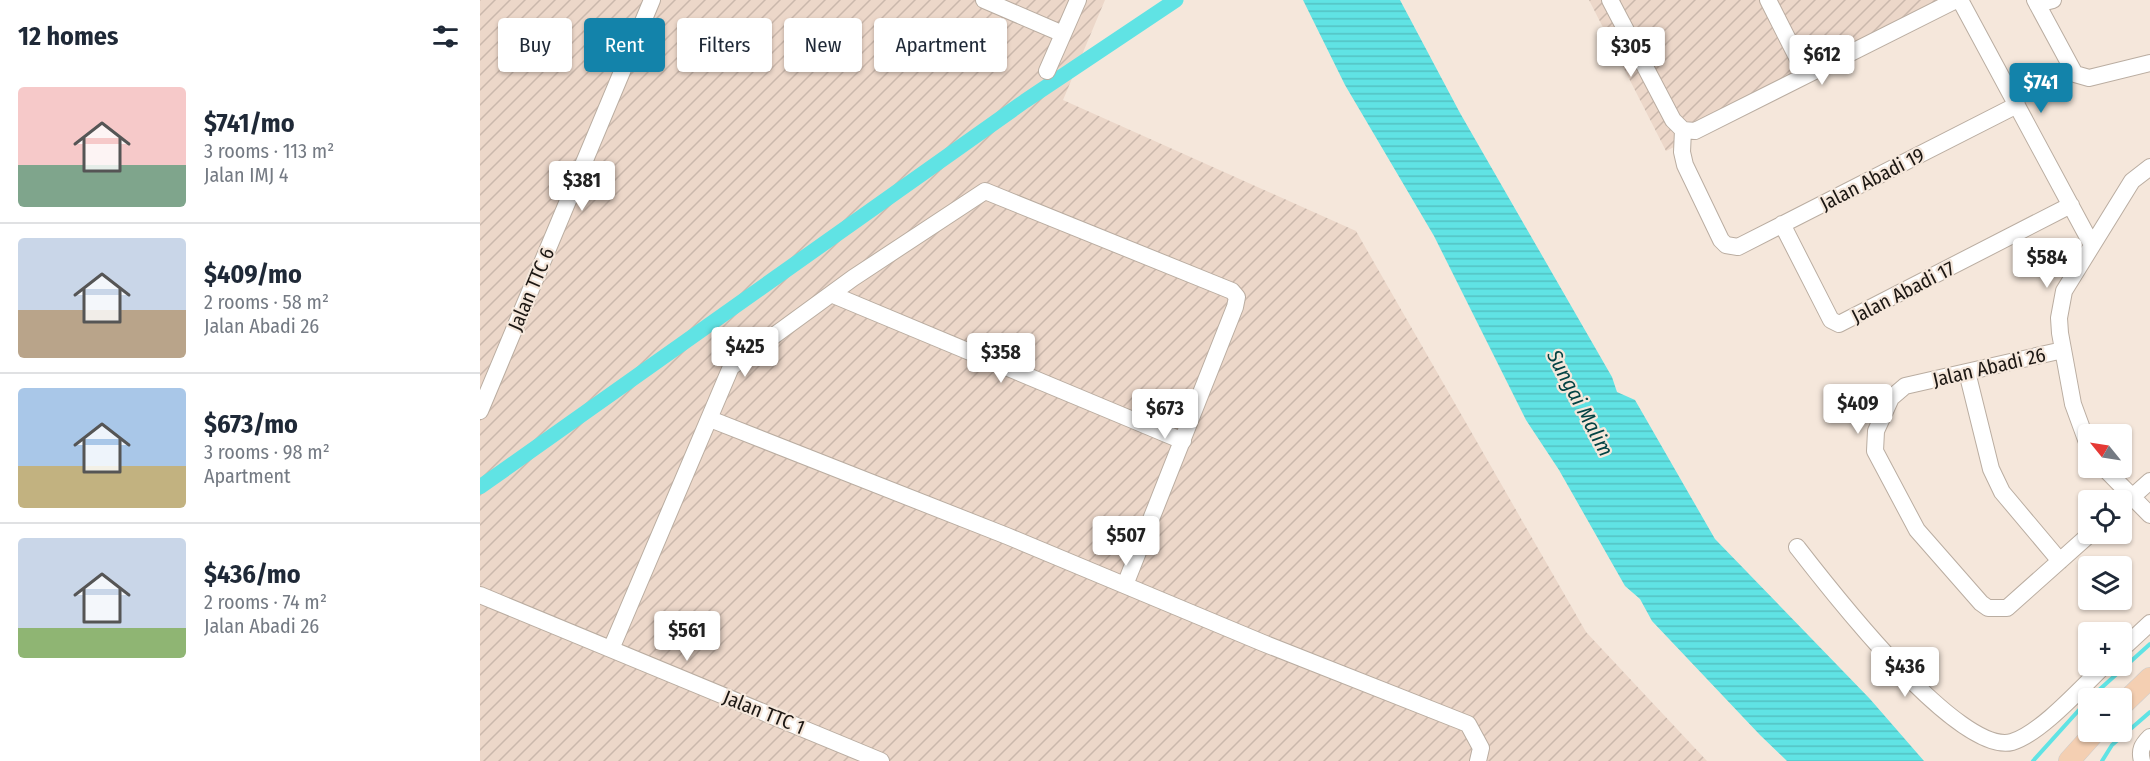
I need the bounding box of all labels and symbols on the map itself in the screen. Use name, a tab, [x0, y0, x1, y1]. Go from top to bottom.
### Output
pin: $305	[1595, 27, 1667, 78]
pin: $612	[1786, 35, 1858, 86]
pin: $741	[2005, 63, 2077, 114]
street label: Jalan Abadi 19	[1816, 142, 1928, 216]
pin: $381	[546, 161, 618, 212]
pin: $584	[2011, 238, 2083, 289]
street label: Jalan TTC 6	[503, 244, 559, 334]
street label: Jalan Abadi 17	[1847, 256, 1959, 328]
pin: $425	[709, 327, 781, 378]
pin: $358	[965, 333, 1037, 384]
street label: Jalan Abadi 26	[1930, 342, 2048, 392]
water label: Sungai Malim	[1541, 344, 1619, 461]
pin: $409	[1822, 384, 1894, 435]
pin: $673	[1129, 389, 1201, 440]
north arrow	[2078, 424, 2132, 478]
pin: $507	[1090, 516, 1162, 567]
pin: $561	[651, 611, 723, 662]
pin: $436	[1869, 647, 1941, 698]
street label: Jalan TTC 1	[720, 685, 808, 739]

